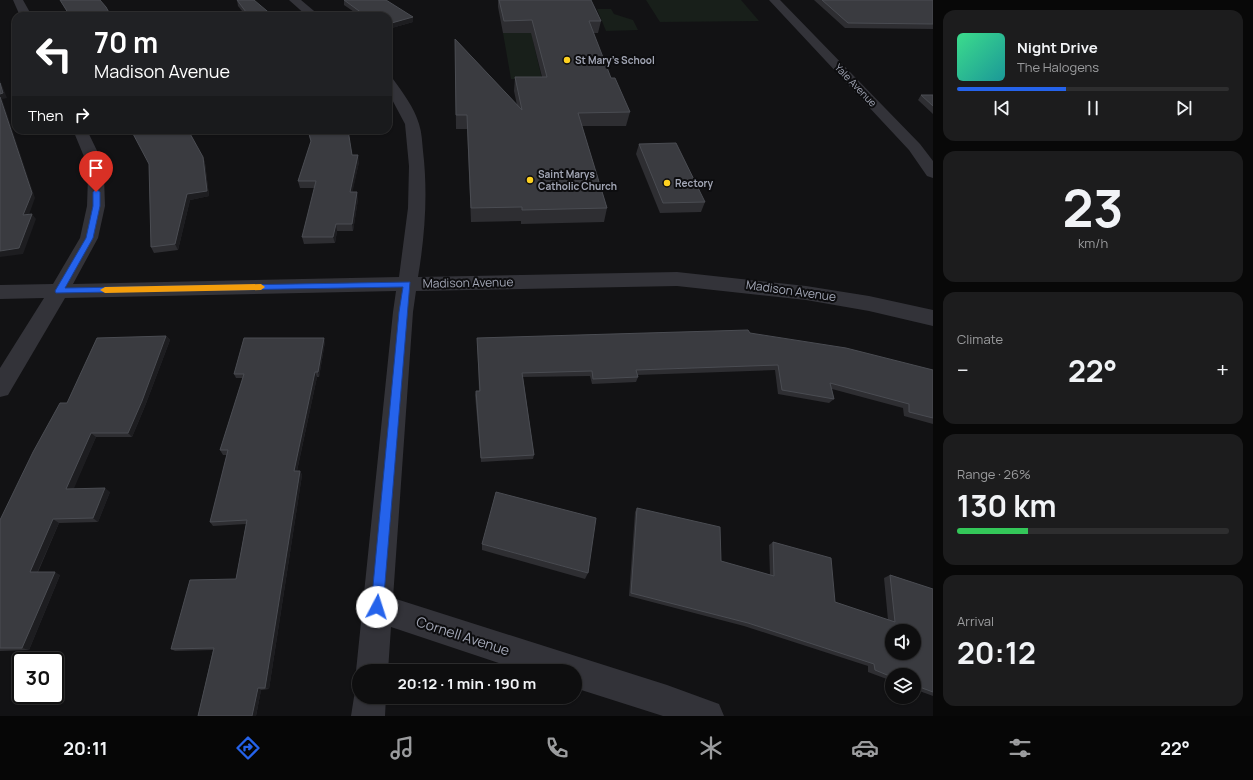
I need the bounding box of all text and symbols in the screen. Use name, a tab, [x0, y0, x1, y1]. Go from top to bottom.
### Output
text: 70 m	[94, 23, 158, 61]
icon: left	[28, 28, 80, 80]
text: Night Drive	[1017, 37, 1098, 58]
place label: St Mary's School	[575, 53, 655, 67]
marker: St Mary's School	[562, 55, 572, 65]
text: The Halogens	[1017, 58, 1099, 76]
text: Madison Avenue	[94, 59, 230, 83]
street label: Yale Avenue	[832, 60, 880, 110]
icon: previous	[991, 97, 1013, 119]
icon: pause	[1082, 97, 1104, 119]
icon: next	[1173, 97, 1195, 119]
icon: right	[71, 104, 93, 126]
text: Then	[28, 105, 63, 126]
pin	[79, 151, 113, 192]
icon: arrive	[85, 157, 107, 179]
place label: Saint Marys Catholic Church	[538, 167, 617, 193]
text: 23	[1062, 172, 1124, 243]
marker: Saint Marys Catholic Church	[525, 175, 535, 185]
place label: Rectory	[675, 176, 713, 190]
marker: Rectory	[662, 178, 672, 188]
text: km/h	[1078, 234, 1108, 252]
street label: Madison Avenue	[423, 273, 513, 292]
street label: Madison Avenue	[745, 276, 837, 305]
text: Climate	[957, 330, 1003, 348]
text: 22°	[1068, 350, 1117, 391]
text: −	[957, 355, 969, 385]
text: +	[1216, 355, 1229, 385]
text: Range · 26%	[957, 465, 1031, 483]
text: 130 km	[957, 485, 1056, 526]
position arrow	[356, 586, 398, 628]
street label: Cornell Avenue	[414, 611, 512, 660]
text: Arrival	[957, 612, 994, 630]
map controls	[885, 624, 921, 704]
button: sound	[885, 624, 921, 660]
text: 20:12	[957, 632, 1036, 673]
speed limit sign: 30	[12, 652, 64, 704]
button: layers	[885, 668, 921, 704]
text: 20:12 · 1 min · 190 m	[398, 673, 536, 694]
icon: directions	[234, 734, 262, 762]
icon: music	[388, 734, 416, 762]
icon: phone	[543, 734, 571, 762]
icon: climate	[697, 734, 725, 762]
icon: car	[851, 734, 879, 762]
icon: filters	[1006, 734, 1034, 762]
text: 20:11	[63, 736, 108, 760]
text: 22°	[1160, 736, 1190, 760]

